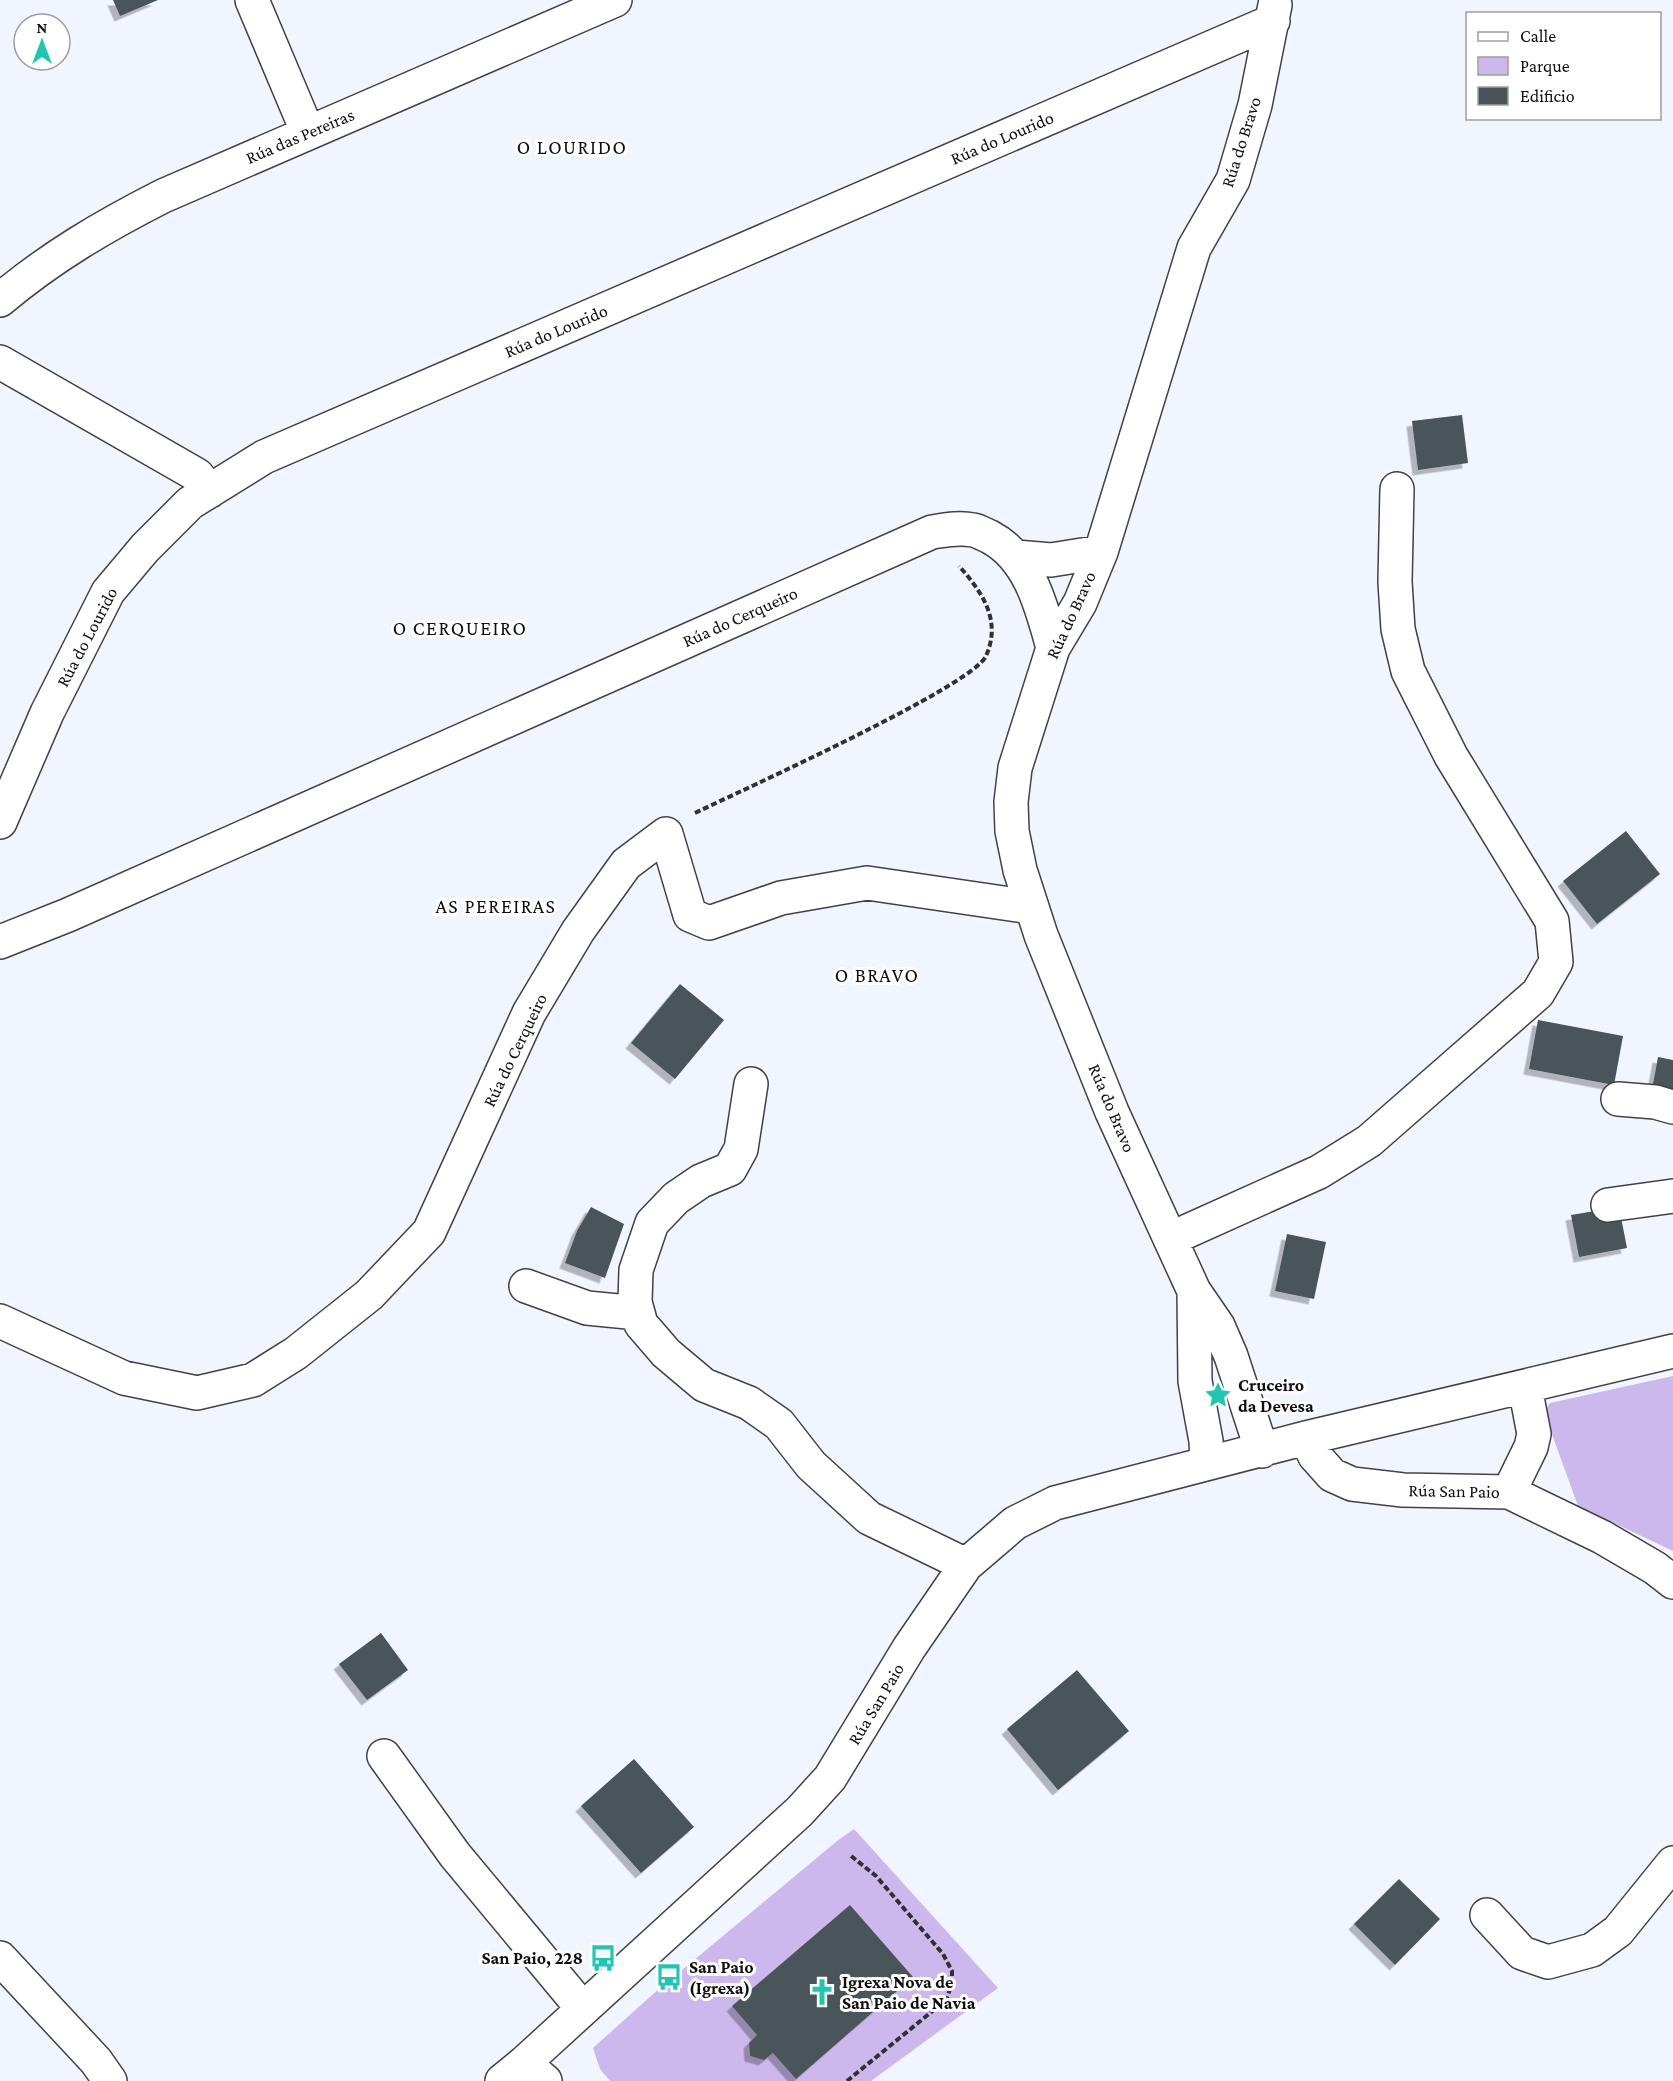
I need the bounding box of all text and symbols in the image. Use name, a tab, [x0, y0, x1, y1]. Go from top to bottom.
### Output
north arrow	[12, 12, 72, 72]
legend	[1466, 12, 1661, 120]
text: N	[37, 19, 48, 36]
text: Calle	[1520, 26, 1556, 46]
text: Parque	[1520, 56, 1570, 76]
text: Edificio	[1520, 86, 1575, 106]
street label: Rúa do Bravo	[1217, 94, 1265, 190]
street label: Rúa das Pereiras	[243, 104, 357, 168]
street label: Rúa do Lourido	[948, 107, 1056, 169]
district label: O LOURIDO	[517, 136, 627, 158]
street label: Rúa do Lourido	[502, 300, 610, 362]
street label: Rúa do Bravo	[1042, 568, 1100, 662]
street label: Rúa do Cerqueiro	[679, 583, 801, 651]
street label: Rúa do Lourido	[52, 584, 122, 690]
district label: O CERQUEIRO	[393, 617, 527, 639]
district label: AS PEREIRAS	[436, 895, 556, 917]
district label: O BRAVO	[835, 964, 919, 986]
street label: Rúa do Cerqueiro	[479, 990, 551, 1110]
street label: Rúa do Bravo	[1084, 1061, 1140, 1155]
place label: Cruceiro da Devesa	[1238, 1375, 1314, 1416]
place icon: Cruceiro da Devesa	[1203, 1380, 1233, 1410]
street label: Rúa San Paio	[1408, 1480, 1500, 1502]
street label: Rúa San Paio	[844, 1660, 908, 1748]
bus stop icon: San Paio, 228	[588, 1943, 618, 1973]
place label: San Paio, 228	[481, 1948, 583, 1968]
place label: San Paio (Igrexa)	[689, 1957, 754, 1999]
bus stop icon: San Paio (Igrexa)	[654, 1962, 684, 1992]
place label: Igrexa Nova de San Paio de Navia	[842, 1972, 976, 2013]
church icon: Igrexa Nova de San Paio de Navia	[807, 1977, 837, 2007]

